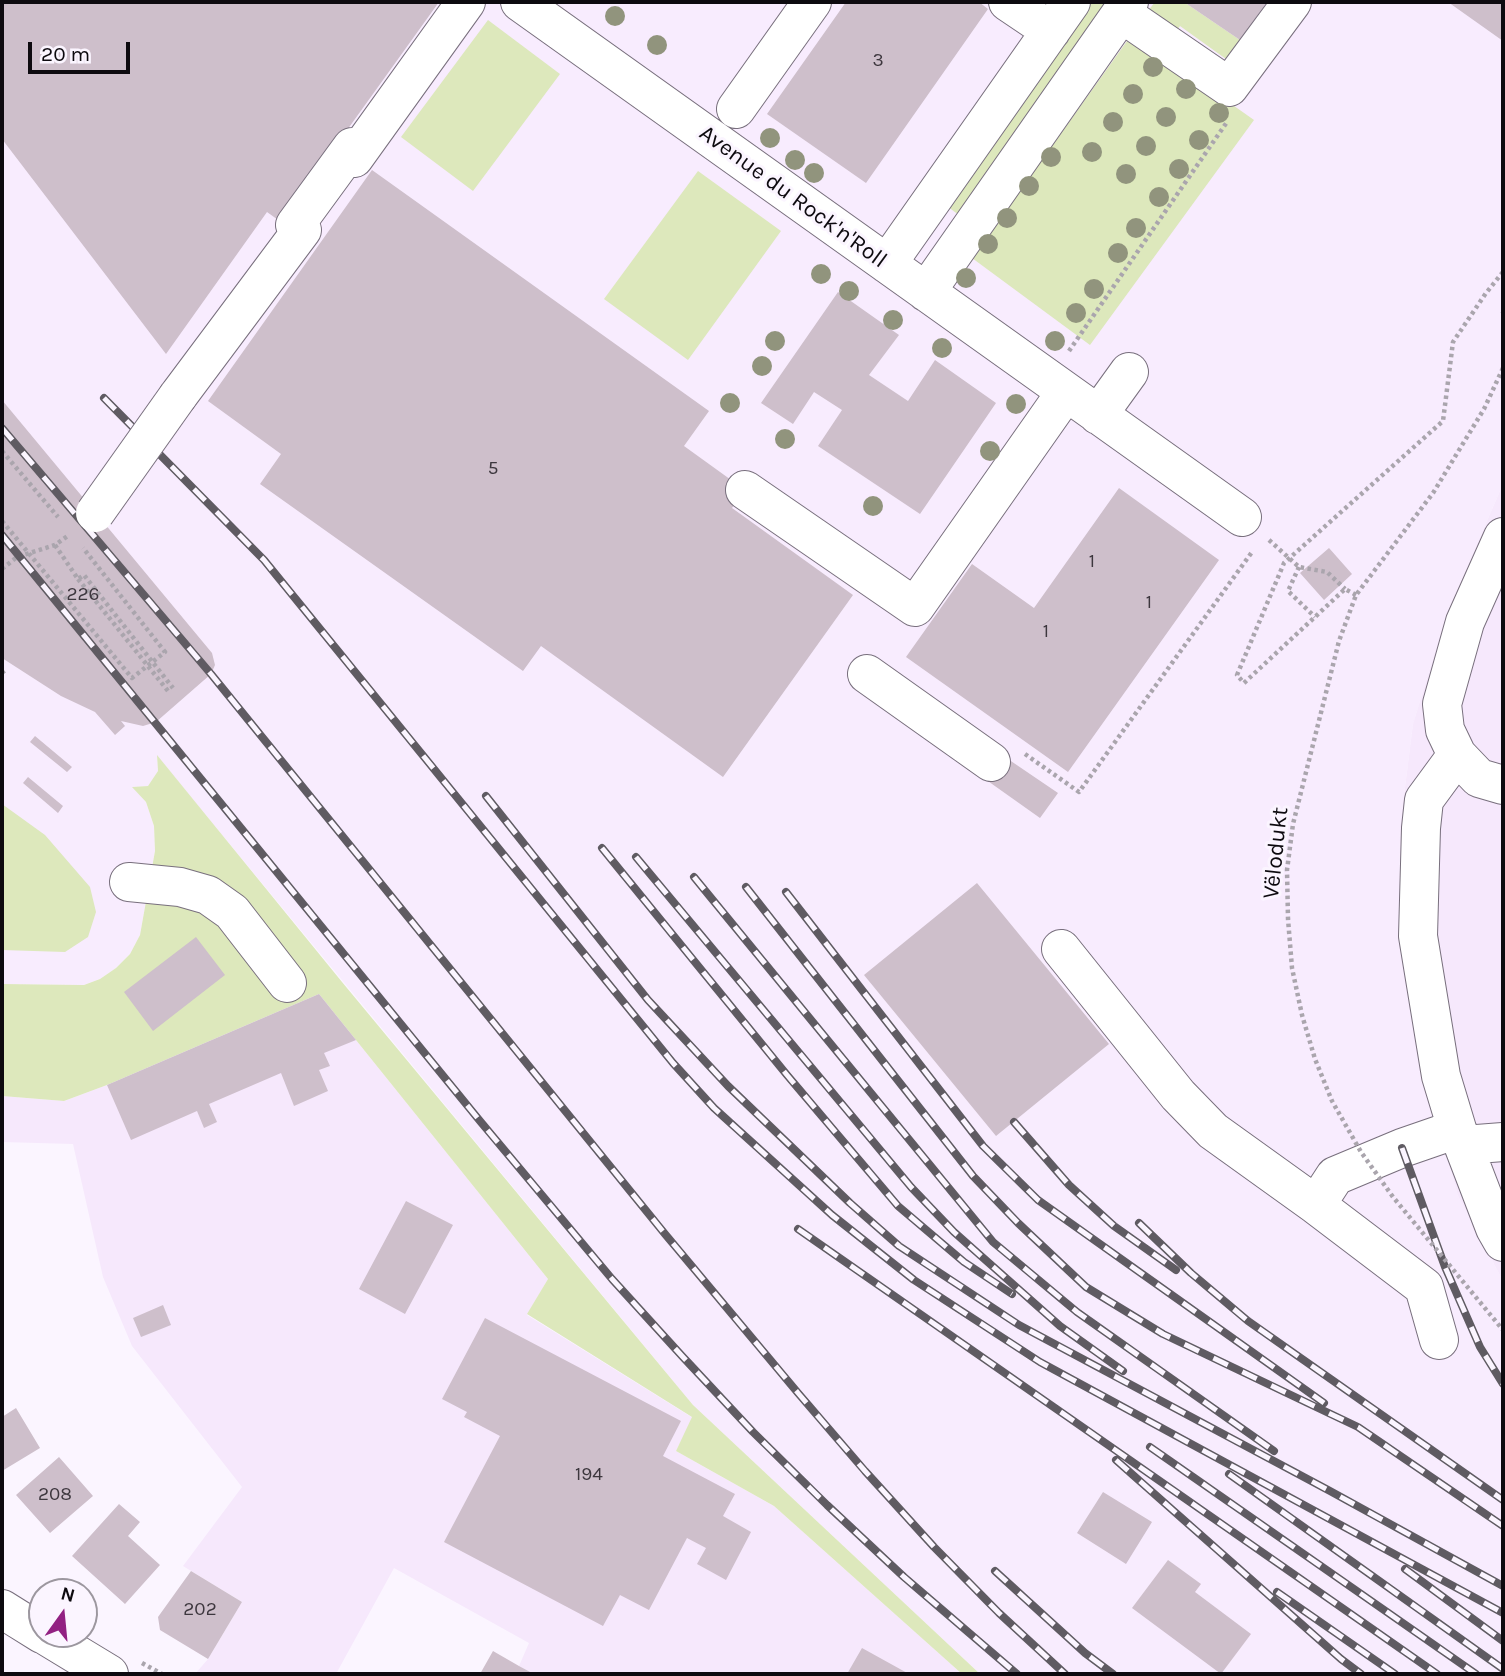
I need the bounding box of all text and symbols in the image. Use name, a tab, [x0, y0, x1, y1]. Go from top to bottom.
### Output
scale bar	[32, 28, 133, 72]
text: 20 m	[41, 42, 90, 66]
house number: 3	[872, 50, 884, 72]
street label: Avenue du Rock'n'Roll	[694, 120, 892, 274]
house number: 5	[488, 458, 498, 480]
house number: 1	[1089, 551, 1095, 573]
house number: 226	[67, 584, 99, 606]
house number: 1	[1146, 592, 1152, 614]
house number: 1	[1043, 621, 1049, 643]
street label: Vëlodukt	[1257, 806, 1295, 900]
house number: 194	[575, 1464, 603, 1486]
house number: 208	[38, 1484, 72, 1506]
north arrow	[28, 1578, 98, 1648]
text: N	[58, 1582, 77, 1607]
house number: 202	[183, 1599, 217, 1621]

